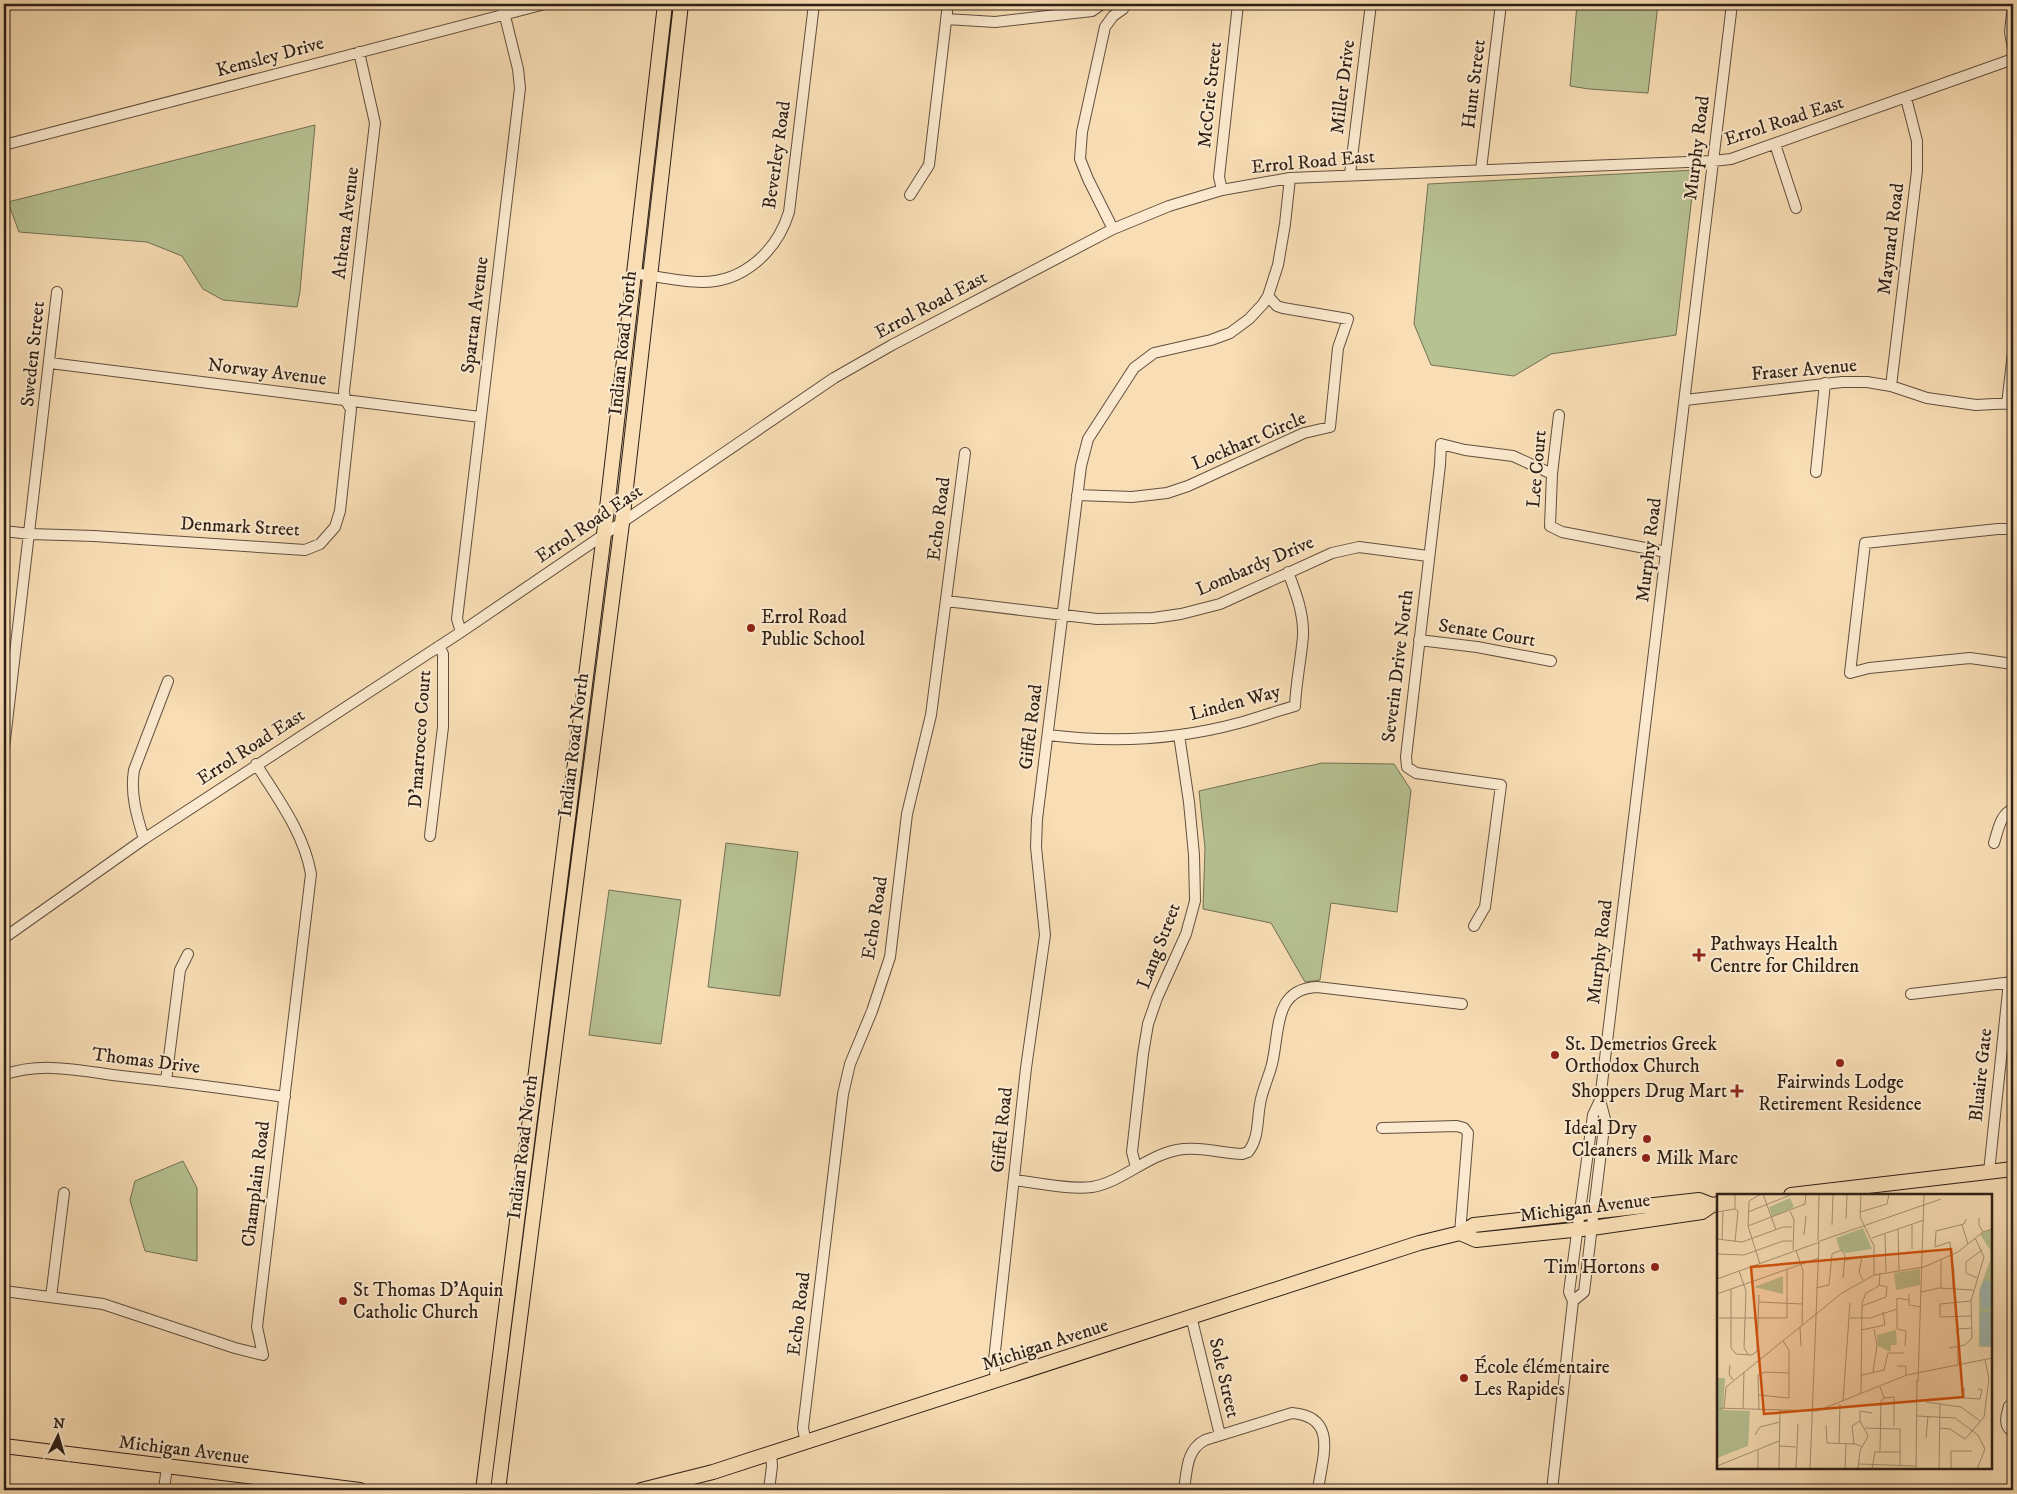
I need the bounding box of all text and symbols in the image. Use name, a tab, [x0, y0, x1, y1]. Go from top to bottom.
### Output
street label: Kemsley Drive	[214, 32, 326, 82]
street label: Miller Drive	[1326, 38, 1360, 136]
street label: Hunt Street	[1457, 38, 1491, 130]
street label: McCrie Street	[1193, 41, 1227, 149]
street label: Errol Road East	[1722, 91, 1846, 151]
street label: Murphy Road	[1679, 94, 1715, 202]
street label: Beverley Road	[758, 99, 796, 211]
street label: Errol Road East	[1250, 145, 1376, 179]
street label: Athena Avenue	[328, 165, 364, 280]
street label: Maynard Road	[1873, 181, 1909, 296]
street label: Spartan Avenue	[456, 255, 494, 375]
street label: Errol Road East	[871, 266, 991, 344]
street label: Indian Road North	[604, 270, 642, 416]
street label: Sweden Street	[16, 300, 50, 408]
street label: Norway Avenue	[206, 353, 328, 391]
street label: Fraser Avenue	[1750, 354, 1858, 386]
street label: Lockhart Circle	[1188, 407, 1310, 475]
street label: Lee Court	[1522, 429, 1552, 509]
street label: Echo Road	[922, 475, 956, 562]
street label: Errol Road East	[531, 480, 647, 568]
street label: Murphy Road	[1631, 496, 1667, 604]
street label: Denmark Street	[180, 512, 300, 542]
street label: Lombardy Drive	[1193, 531, 1318, 601]
street label: Severin Drive North	[1377, 588, 1419, 744]
place label: Errol Road Public School	[761, 606, 865, 651]
street label: Senate Court	[1437, 614, 1537, 652]
marker: Errol Road Public School	[745, 622, 757, 634]
street label: D'marrocco Court	[404, 669, 436, 809]
street label: Indian Road North	[554, 672, 594, 818]
street label: Linden Way	[1187, 680, 1284, 726]
street label: Giffel Road	[1014, 683, 1048, 771]
street label: Errol Road East	[193, 704, 309, 790]
street label: Echo Road	[857, 874, 893, 961]
street label: Murphy Road	[1582, 898, 1618, 1006]
street label: Lang Street	[1132, 900, 1186, 992]
place label: Pathways Health Centre for Children	[1710, 933, 1859, 978]
marker: Pathways Health Centre for Children	[1692, 948, 1706, 962]
street label: Bluaire Gate	[1965, 1027, 1997, 1123]
place label: St. Demetrios Greek Orthodox Church	[1565, 1033, 1718, 1078]
street label: Thomas Drive	[91, 1043, 201, 1079]
marker: St. Demetrios Greek Orthodox Church	[1549, 1049, 1561, 1061]
marker: Fairwinds Lodge Retirement Residence	[1834, 1057, 1846, 1069]
place label: Fairwinds Lodge Retirement Residence	[1758, 1071, 1922, 1116]
street label: Indian Road North	[503, 1074, 543, 1220]
place label: Shoppers Drug Mart	[1571, 1080, 1727, 1103]
marker: Shoppers Drug Mart	[1731, 1085, 1743, 1097]
street label: Giffel Road	[986, 1086, 1018, 1174]
place label: Ideal Dry Cleaners	[1564, 1117, 1638, 1162]
street label: Champlain Road	[237, 1119, 275, 1248]
marker: Ideal Dry Cleaners	[1641, 1133, 1653, 1145]
place label: Milk Marc	[1656, 1147, 1738, 1170]
marker: Milk Marc	[1640, 1152, 1652, 1164]
street label: Michigan Avenue	[1518, 1189, 1652, 1227]
inset map	[1717, 1194, 1992, 1469]
place label: Tim Hortons	[1544, 1256, 1645, 1279]
marker: Tim Hortons	[1649, 1261, 1661, 1273]
street label: Echo Road	[782, 1270, 816, 1357]
place label: St Thomas D'Aquin Catholic Church	[353, 1279, 503, 1324]
marker: St Thomas D'Aquin Catholic Church	[337, 1295, 349, 1307]
street label: Michigan Avenue	[979, 1314, 1111, 1376]
street label: Sole Street	[1204, 1336, 1244, 1420]
place label: École élémentaire Les Rapides	[1474, 1355, 1610, 1401]
marker: École élémentaire Les Rapides	[1458, 1372, 1470, 1384]
north arrow	[32, 1412, 82, 1462]
text: N	[53, 1415, 66, 1434]
street label: Michigan Avenue	[117, 1431, 251, 1469]

